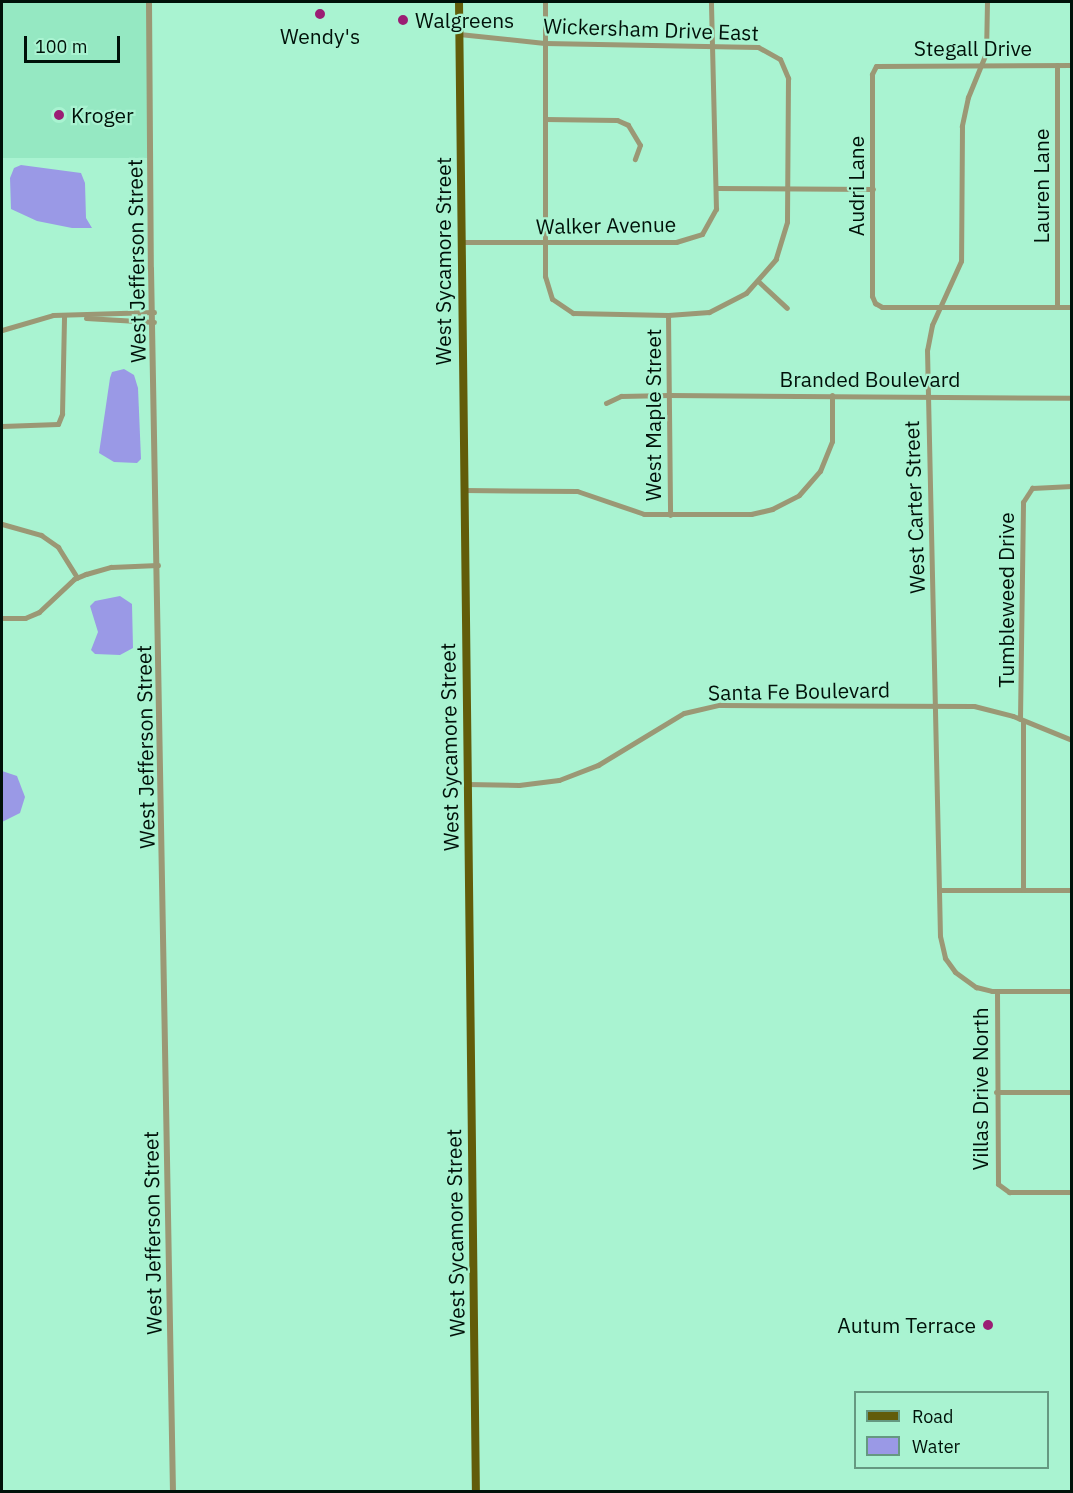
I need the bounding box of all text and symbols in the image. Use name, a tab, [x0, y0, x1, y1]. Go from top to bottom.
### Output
marker: Wendy's	[313, 7, 327, 21]
place label: Walgreens	[415, 7, 514, 33]
marker: Walgreens	[396, 13, 410, 27]
street label: Wickersham Drive East	[543, 13, 759, 45]
place label: Wendy's	[280, 23, 360, 49]
scale bar	[27, 24, 123, 62]
text: 100 m	[35, 35, 87, 58]
street label: Stegall Drive	[914, 35, 1032, 61]
place label: Kroger	[71, 102, 134, 128]
marker: Kroger	[52, 108, 66, 122]
street label: Lauren Lane	[1028, 129, 1054, 243]
street label: Audri Lane	[843, 136, 869, 236]
street label: West Sycamore Street	[430, 157, 456, 365]
street label: West Jefferson Street	[122, 159, 150, 363]
street label: Walker Avenue	[536, 211, 676, 239]
street label: West Maple Street	[640, 329, 666, 501]
street label: Branded Boulevard	[780, 366, 960, 392]
street label: West Carter Street	[898, 420, 930, 594]
street label: Tumbleweed Drive	[993, 512, 1019, 688]
street label: West Sycamore Street	[435, 643, 463, 851]
street label: West Jefferson Street	[131, 645, 159, 849]
street label: Santa Fe Boulevard	[708, 677, 890, 705]
street label: Villas Drive North	[967, 1007, 993, 1171]
street label: West Sycamore Street	[441, 1129, 469, 1337]
street label: West Jefferson Street	[138, 1131, 166, 1335]
place label: Autum Terrace	[837, 1312, 976, 1338]
marker: Autum Terrace	[981, 1318, 995, 1332]
legend	[854, 1391, 1049, 1469]
text: Road	[912, 1405, 953, 1428]
text: Water	[912, 1435, 960, 1458]

